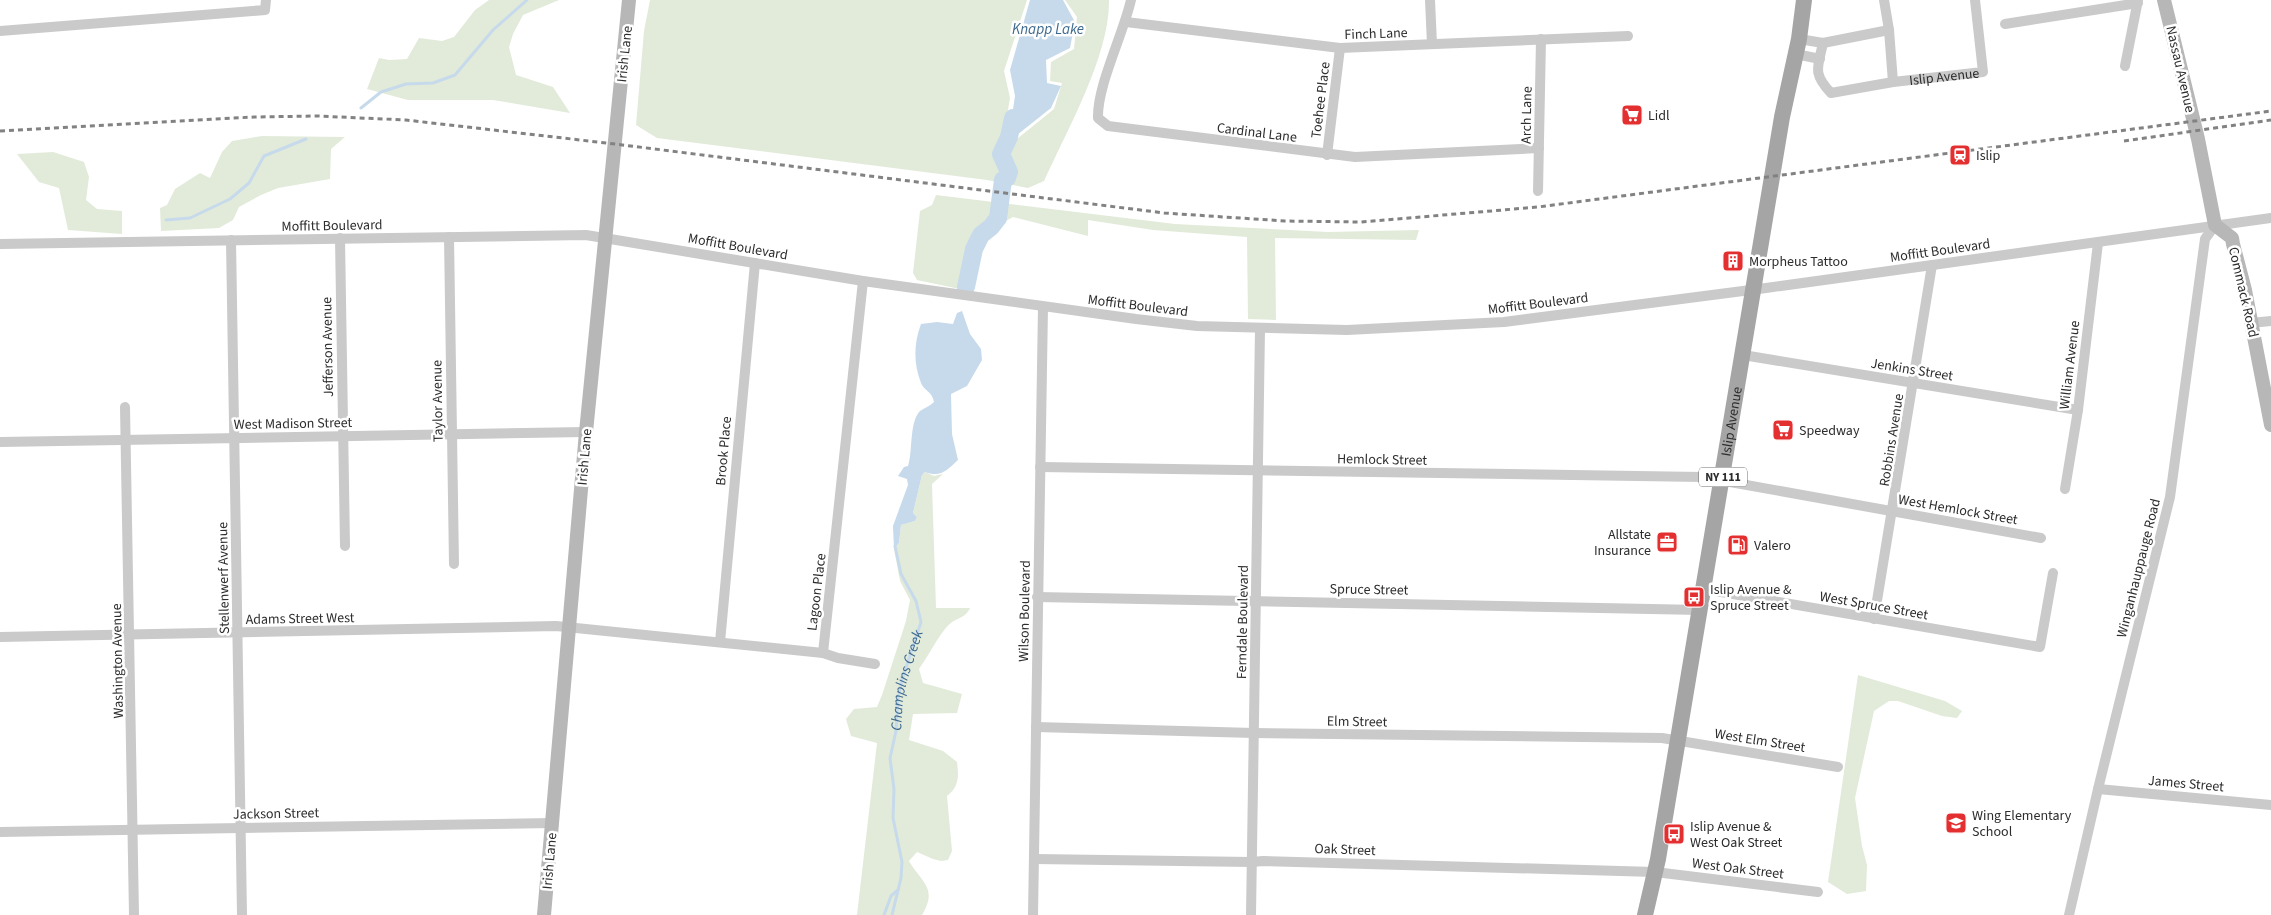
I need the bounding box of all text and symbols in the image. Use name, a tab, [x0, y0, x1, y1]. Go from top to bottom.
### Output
water label: Knapp Lake	[1012, 19, 1084, 40]
street label: Finch Lane	[1344, 23, 1408, 45]
street label: Nassau Avenue	[2160, 24, 2200, 115]
street label: Irish Lane	[612, 25, 638, 83]
street label: Toehee Place	[1306, 61, 1336, 140]
street label: Islip Avenue	[1908, 63, 1980, 91]
street label: Arch Lane	[1516, 86, 1538, 144]
supermarket icon: Lidl	[1620, 103, 1644, 127]
place label: Lidl	[1648, 106, 1670, 126]
street label: Cardinal Lane	[1216, 118, 1298, 148]
station icon: Islip	[1948, 143, 1972, 167]
place label: Islip	[1976, 146, 2001, 166]
street label: Moffitt Boulevard	[281, 215, 383, 237]
street label: Moffitt Boulevard	[686, 228, 789, 266]
street label: Moffitt Boulevard	[1889, 234, 1992, 268]
street label: Commack Road	[2223, 245, 2263, 339]
building icon: Morpheus Tattoo	[1721, 249, 1745, 273]
place label: Morpheus Tattoo	[1749, 252, 1848, 272]
street label: Moffitt Boulevard	[1487, 288, 1590, 320]
street label: Moffitt Boulevard	[1086, 290, 1189, 322]
street label: Jefferson Avenue	[317, 297, 339, 397]
street label: William Avenue	[2055, 319, 2085, 411]
street label: Jenkins Street	[1869, 354, 1955, 386]
street label: Taylor Avenue	[427, 360, 449, 442]
street label: Islip Avenue	[1716, 385, 1748, 458]
street label: Robbins Avenue	[1875, 392, 1909, 488]
street label: West Madison Street	[234, 413, 353, 435]
street label: Brook Place	[711, 416, 737, 487]
supermarket icon: Speedway	[1771, 418, 1795, 442]
place label: Speedway	[1799, 421, 1860, 441]
street label: Irish Lane	[573, 428, 597, 486]
street label: Hemlock Street	[1337, 449, 1427, 471]
road number: NY 111	[1699, 468, 1747, 487]
street label: West Hemlock Street	[1896, 490, 2019, 530]
street label: Winganhauppauge Road	[2112, 497, 2166, 640]
street label: Stellenwerf Avenue	[213, 522, 235, 634]
place label: Allstate Insurance	[1594, 525, 1651, 561]
office icon: Allstate Insurance	[1655, 530, 1679, 554]
fuel station icon: Valero	[1726, 533, 1750, 557]
place label: Valero	[1754, 536, 1791, 556]
street label: Lagoon Place	[802, 552, 832, 632]
street label: Wilson Boulevard	[1014, 560, 1036, 662]
street label: Ferndale Boulevard	[1232, 565, 1254, 679]
street label: Spruce Street	[1329, 579, 1409, 601]
place label: Islip Avenue & Spruce Street	[1710, 580, 1792, 616]
bus stop icon: Islip Avenue & Spruce Street	[1682, 585, 1706, 609]
street label: West Spruce Street	[1818, 587, 1930, 625]
street label: Washington Avenue	[107, 603, 129, 719]
street label: Adams Street West	[245, 608, 355, 630]
water label: Champlins Creek	[886, 626, 929, 731]
street label: Elm Street	[1327, 711, 1388, 733]
street label: West Elm Street	[1713, 724, 1807, 758]
street label: James Street	[2147, 771, 2225, 797]
street label: Jackson Street	[233, 803, 319, 825]
place label: Wing Elementary School	[1972, 806, 2072, 842]
school or university icon: Wing Elementary School	[1944, 811, 1968, 835]
place label: Islip Avenue & West Oak Street	[1690, 817, 1782, 853]
bus stop icon: Islip Avenue & West Oak Street	[1662, 822, 1686, 846]
street label: Irish Lane	[538, 832, 562, 890]
street label: Oak Street	[1314, 839, 1376, 861]
street label: West Oak Street	[1691, 853, 1785, 885]

